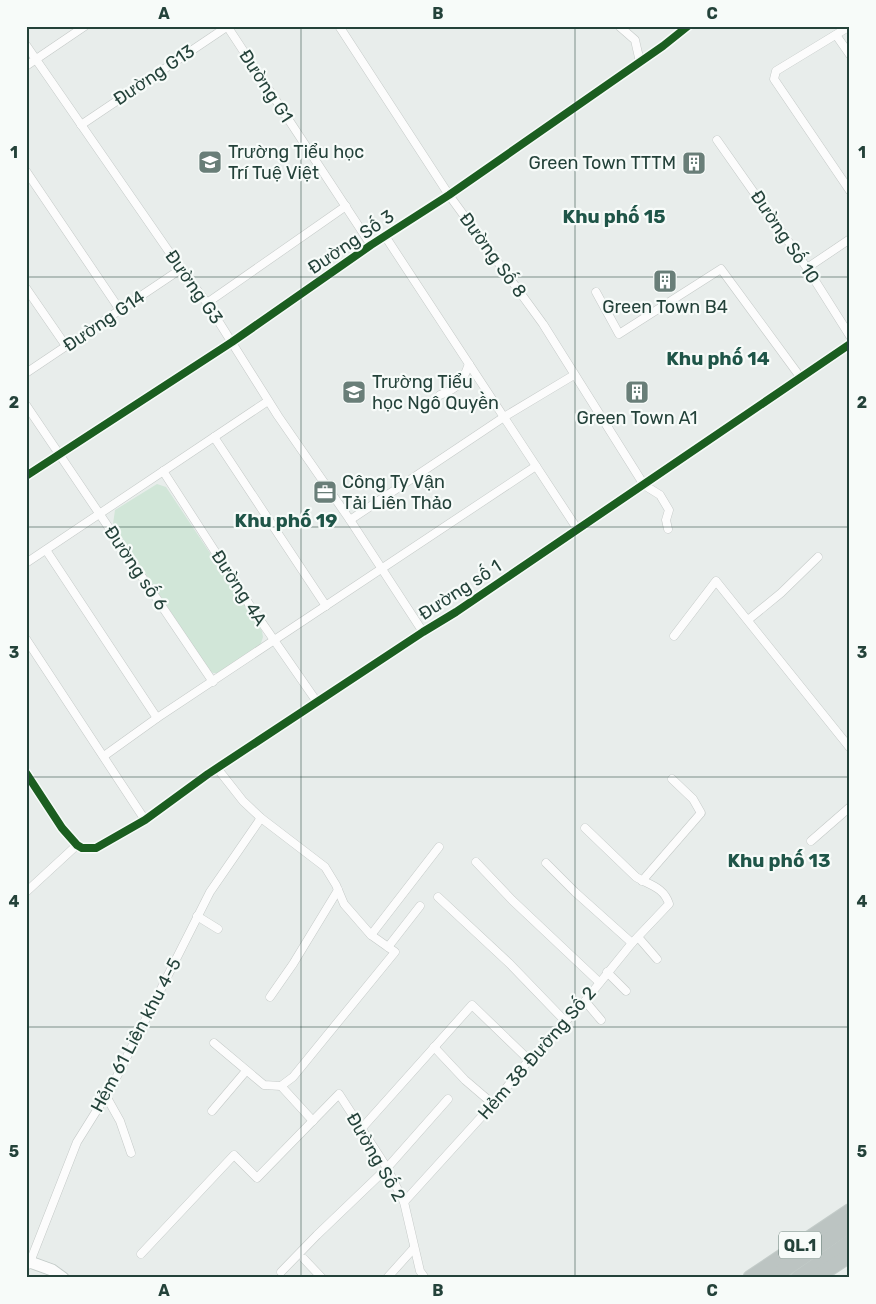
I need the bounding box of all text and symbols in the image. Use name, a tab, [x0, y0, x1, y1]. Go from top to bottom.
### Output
text: A	[158, 4, 170, 23]
text: B	[432, 4, 444, 23]
text: C	[706, 4, 718, 23]
street label: Đường G13	[109, 40, 199, 110]
street label: Đường G1	[234, 45, 298, 127]
place label: Trường Tiểu học Trí Tuệ Việt	[228, 141, 364, 184]
text: 1	[10, 143, 18, 162]
text: 1	[858, 143, 866, 162]
school or university icon: Trường Tiểu học Trí Tuệ Việt	[197, 149, 223, 175]
building icon: Green Town TTTM	[681, 150, 707, 176]
place label: Green Town TTTM	[528, 152, 676, 174]
street label: Đường Số 10	[746, 186, 825, 288]
street label: Đường Số 3	[303, 204, 398, 279]
district label: Khu phố 15	[563, 205, 665, 228]
street label: Đường Số 8	[455, 208, 532, 302]
street label: Đường G3	[160, 246, 228, 328]
building icon: Green Town B4	[652, 268, 678, 294]
street label: Đường G14	[59, 286, 149, 356]
place label: Green Town B4	[602, 296, 728, 318]
district label: Khu phố 14	[666, 347, 770, 370]
place label: Trường Tiểu học Ngô Quyền	[372, 371, 499, 414]
school or university icon: Trường Tiểu học Ngô Quyền	[341, 379, 367, 405]
building icon: Green Town A1	[624, 379, 650, 405]
text: 2	[9, 393, 19, 412]
text: 2	[857, 393, 867, 412]
place label: Green Town A1	[577, 407, 698, 429]
place label: Công Ty Vận Tải Liên Thảo	[342, 471, 452, 514]
office icon: Công Ty Vận Tải Liên Thảo	[312, 479, 338, 505]
district label: Khu phố 19	[235, 509, 337, 532]
street label: Đường số 6	[100, 521, 173, 615]
street label: Đường 4A	[206, 546, 272, 630]
street label: Đường số 1	[414, 554, 505, 625]
text: 3	[9, 643, 19, 662]
text: 3	[857, 643, 867, 662]
district label: Khu phố 13	[727, 849, 831, 872]
text: 4	[9, 892, 20, 911]
text: 4	[857, 892, 868, 911]
street label: Hẻm 61 Liên khu 4-5	[86, 954, 186, 1116]
street label: Hẻm 38 Đường Số 2	[473, 981, 601, 1124]
street label: Đường Số 2	[342, 1108, 411, 1205]
text: 5	[9, 1142, 19, 1161]
text: 5	[857, 1142, 867, 1161]
road number: QL.1	[779, 1232, 821, 1258]
text: A	[158, 1281, 170, 1300]
text: B	[432, 1281, 444, 1300]
text: C	[706, 1281, 718, 1300]

